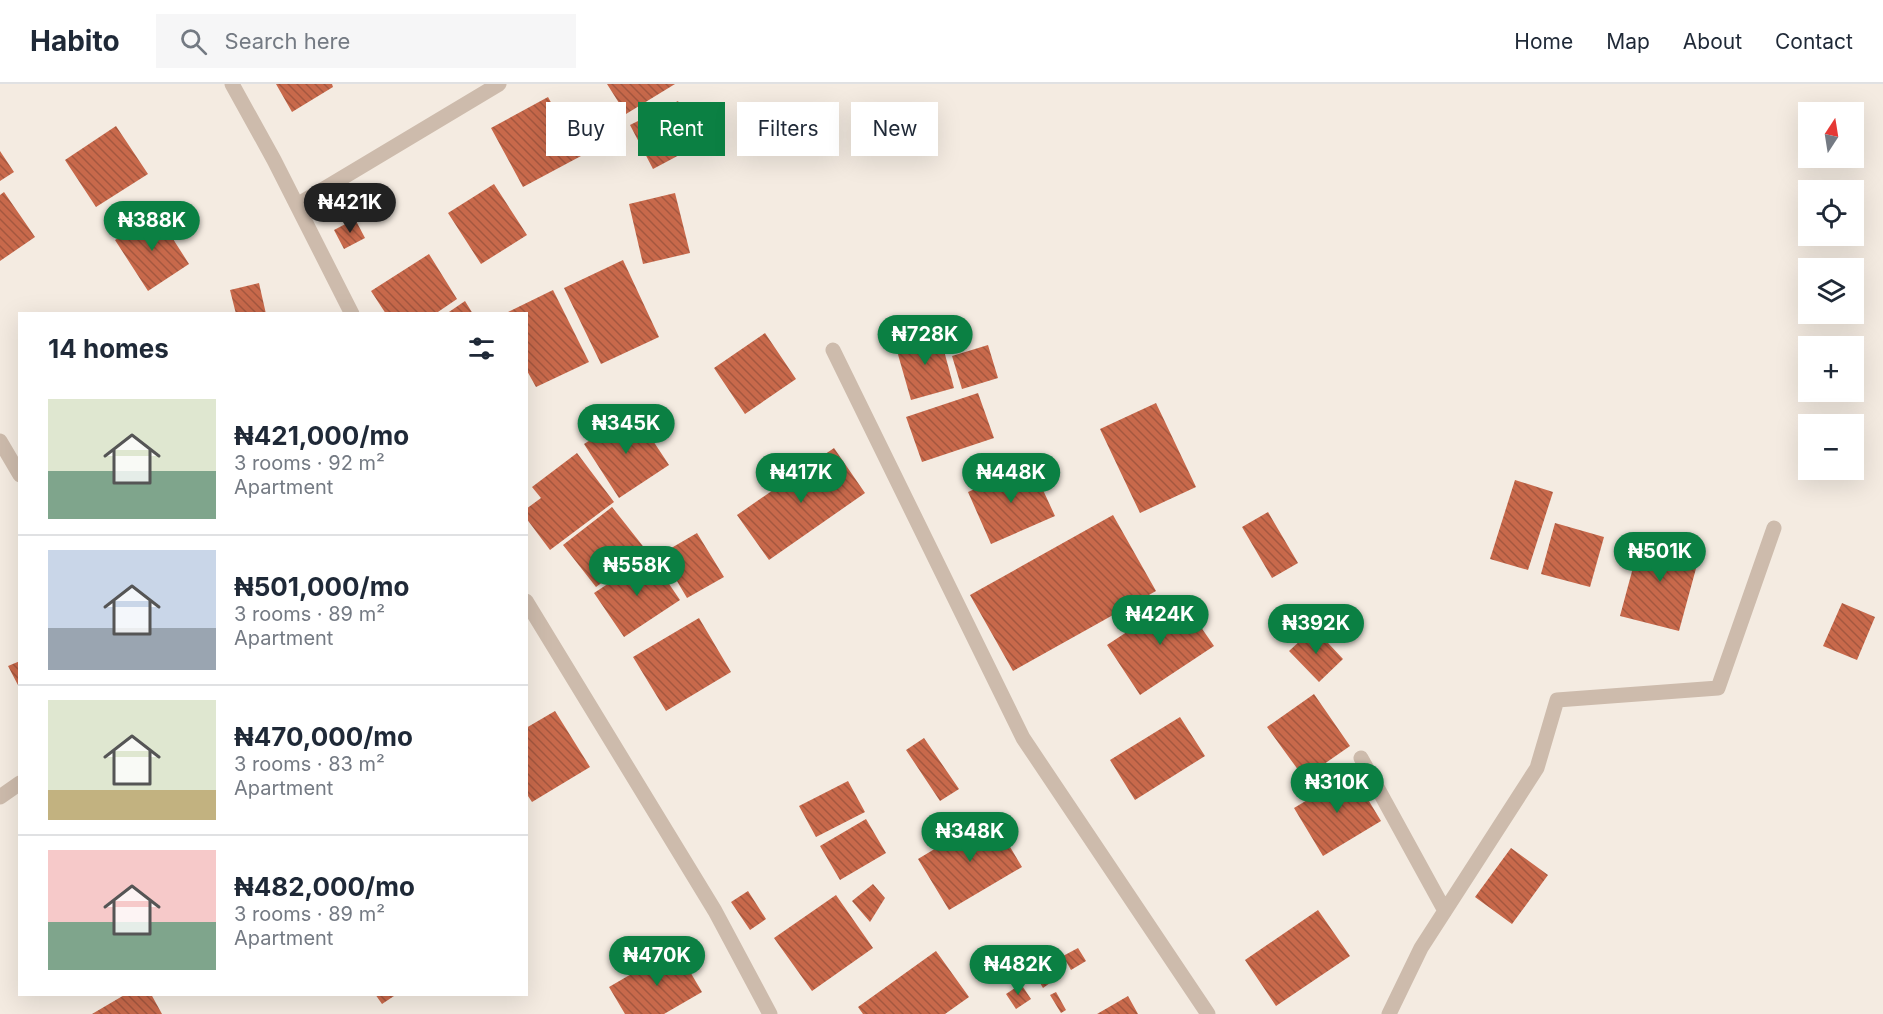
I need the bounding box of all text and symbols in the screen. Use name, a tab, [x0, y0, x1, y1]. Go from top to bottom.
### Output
search box	[156, 14, 576, 68]
text: Habito	[30, 24, 120, 58]
icon: search	[177, 25, 210, 58]
text: Search here	[225, 28, 350, 54]
text: Home	[1514, 29, 1573, 54]
text: Map	[1606, 29, 1650, 54]
text: About	[1683, 29, 1742, 54]
text: Contact	[1775, 29, 1853, 54]
chip: Buy	[546, 102, 626, 156]
chip: Rent	[638, 102, 725, 156]
chip: Filters	[737, 102, 839, 156]
chip: New	[851, 102, 938, 156]
north arrow	[1798, 102, 1864, 168]
map controls	[1798, 102, 1864, 480]
button: locate	[1798, 180, 1864, 246]
pin: ₦421K	[308, 183, 392, 234]
text: ₦421K	[318, 190, 382, 214]
pin: ₦388K	[110, 201, 194, 252]
text: ₦388K	[118, 208, 186, 232]
button: layers	[1798, 258, 1864, 324]
pin: ₦728K	[883, 315, 967, 366]
text: ₦728K	[892, 322, 958, 346]
icon: filters	[465, 332, 498, 365]
text: 14 homes	[48, 333, 169, 364]
button: +	[1798, 336, 1864, 402]
pin: ₦345K	[584, 404, 668, 455]
text: ₦345K	[592, 411, 660, 435]
button: −	[1798, 414, 1864, 480]
text: ₦421,000/mo	[234, 420, 409, 451]
icon: home	[96, 423, 168, 495]
text: 3 rooms · 92 m²	[234, 451, 385, 475]
pin: ₦417K	[759, 453, 843, 504]
pin: ₦448K	[969, 453, 1053, 504]
text: ₦417K	[770, 460, 832, 484]
text: ₦448K	[976, 460, 1046, 484]
text: Apartment	[234, 475, 333, 499]
pin: ₦501K	[1618, 532, 1702, 583]
text: ₦501K	[1628, 539, 1692, 563]
pin: ₦558K	[595, 546, 679, 597]
text: ₦558K	[603, 553, 671, 577]
text: ₦501,000/mo	[234, 571, 409, 602]
icon: home	[96, 574, 168, 646]
pin: ₦424K	[1118, 595, 1202, 646]
text: 3 rooms · 89 m²	[234, 602, 385, 626]
text: ₦424K	[1126, 602, 1194, 626]
pin: ₦392K	[1274, 604, 1358, 655]
text: ₦392K	[1282, 611, 1350, 635]
text: Apartment	[234, 626, 333, 650]
text: ₦470,000/mo	[234, 721, 413, 752]
icon: home	[96, 724, 168, 796]
text: 3 rooms · 83 m²	[234, 752, 385, 776]
pin: ₦310K	[1295, 763, 1379, 814]
text: ₦310K	[1305, 770, 1369, 794]
text: Apartment	[234, 776, 333, 800]
pin: ₦348K	[928, 812, 1012, 863]
text: ₦348K	[936, 819, 1004, 843]
text: ₦482,000/mo	[234, 871, 415, 902]
icon: home	[96, 874, 168, 946]
text: 3 rooms · 89 m²	[234, 902, 385, 926]
text: Apartment	[234, 926, 333, 950]
pin: ₦470K	[615, 936, 699, 987]
text: ₦470K	[623, 943, 691, 967]
pin: ₦482K	[976, 945, 1060, 996]
text: ₦482K	[984, 952, 1052, 976]

